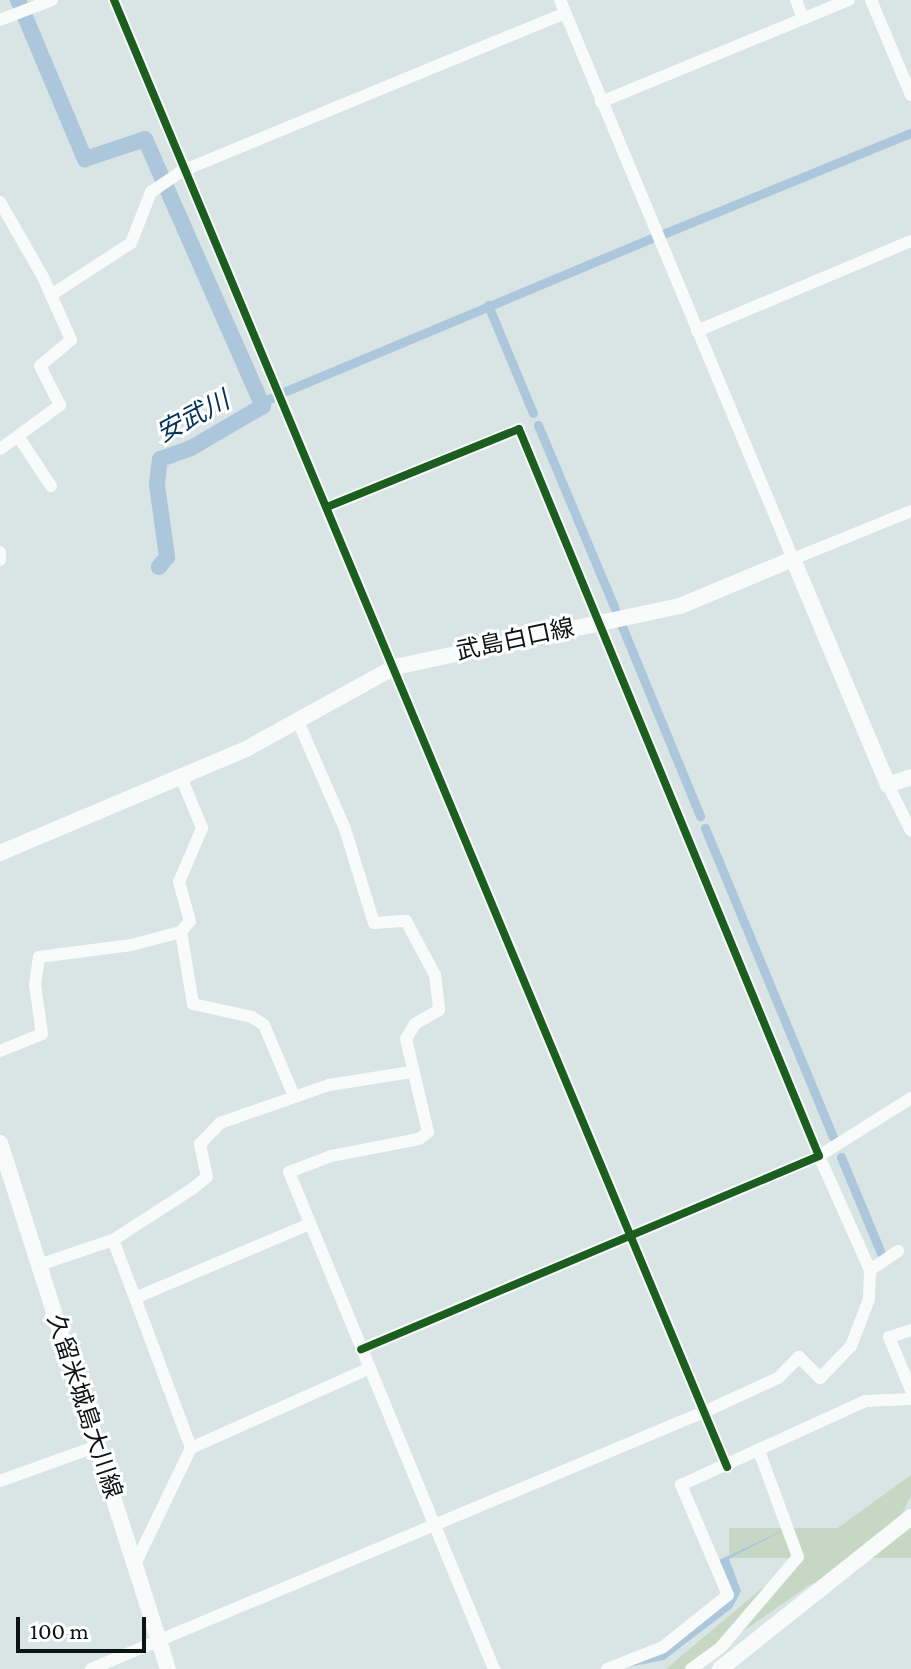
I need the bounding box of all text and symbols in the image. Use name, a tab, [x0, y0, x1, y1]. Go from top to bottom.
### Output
water label: 安武川	[151, 385, 235, 449]
street label: 武島白口線	[453, 612, 577, 666]
street label: 久留米城島大川線	[42, 1310, 128, 1502]
scale bar	[20, 1601, 150, 1651]
text: 100 m	[30, 1617, 89, 1644]

